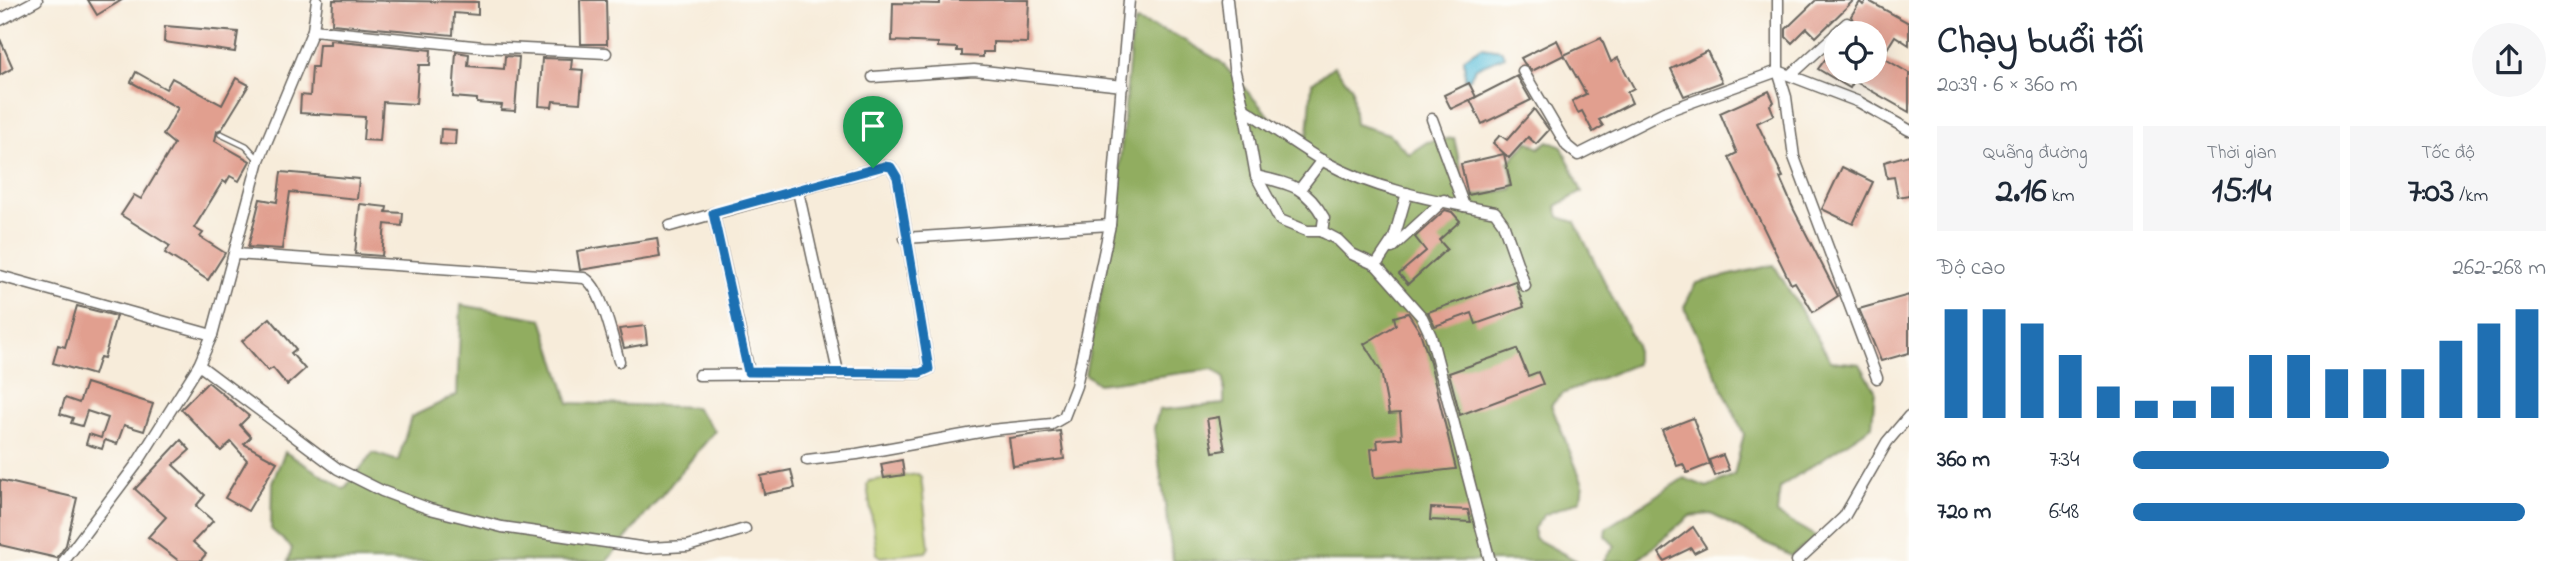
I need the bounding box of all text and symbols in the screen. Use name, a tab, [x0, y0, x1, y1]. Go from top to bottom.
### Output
text: Chạy buổi tối	[1937, 15, 2144, 71]
map controls	[1824, 21, 1887, 84]
button: locate	[1824, 21, 1887, 84]
button: share	[2472, 23, 2546, 97]
text: 20:39 · 6 × 360 m	[1937, 69, 2078, 102]
pin	[843, 96, 903, 168]
icon: arrive	[854, 107, 892, 145]
text: Quãng đường	[1983, 140, 2087, 167]
text: Thời gian	[2207, 140, 2276, 167]
text: Tốc độ	[2421, 140, 2474, 167]
text: 2.16	[1996, 167, 2047, 218]
text: 15:14	[2212, 167, 2271, 218]
text: 7:03	[2407, 167, 2454, 218]
text: km	[2047, 183, 2075, 210]
text: /km	[2454, 183, 2488, 210]
text: Độ cao	[1937, 252, 2005, 285]
text: 262–268 m	[2453, 252, 2546, 285]
text: 360 m	[1937, 444, 1990, 477]
text: 7:34	[2049, 444, 2079, 477]
text: 720 m	[1937, 496, 1991, 529]
text: 6:48	[2049, 496, 2079, 529]

